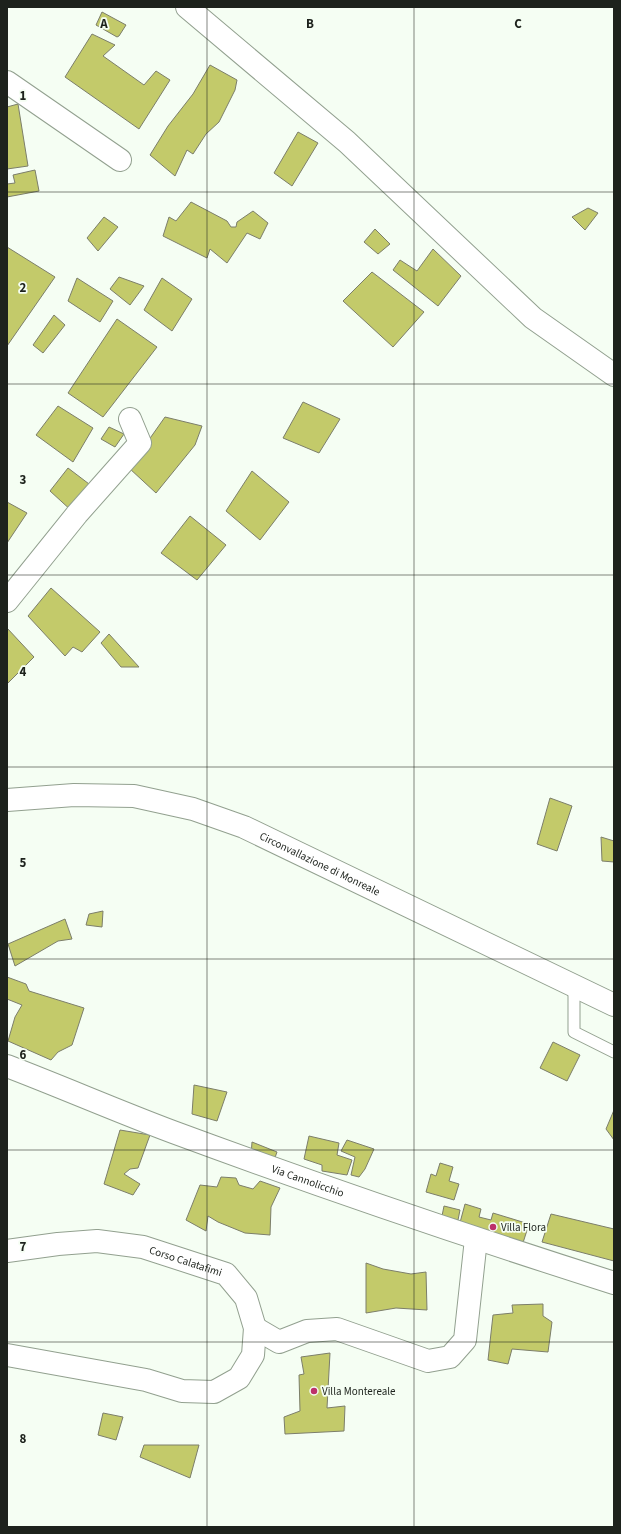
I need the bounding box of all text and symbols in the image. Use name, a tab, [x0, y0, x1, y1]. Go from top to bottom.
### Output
text: A	[99, 15, 108, 33]
text: B	[306, 15, 314, 33]
text: C	[514, 15, 522, 33]
text: 1	[20, 87, 27, 105]
text: 2	[20, 279, 27, 297]
text: 3	[20, 471, 27, 489]
text: 4	[20, 663, 27, 681]
street label: Circonvallazione di Monreale	[257, 828, 383, 899]
text: 5	[20, 854, 27, 872]
text: 6	[20, 1046, 27, 1064]
street label: Via Cannolicchio	[270, 1161, 346, 1200]
place label: Villa Flora	[501, 1220, 546, 1235]
marker: Villa Flora	[488, 1222, 498, 1232]
text: 7	[20, 1238, 27, 1256]
street label: Corso Calatafimi	[148, 1242, 224, 1280]
place label: Villa Montereale	[322, 1384, 396, 1399]
marker: Villa Montereale	[309, 1386, 319, 1396]
text: 8	[20, 1430, 27, 1448]

